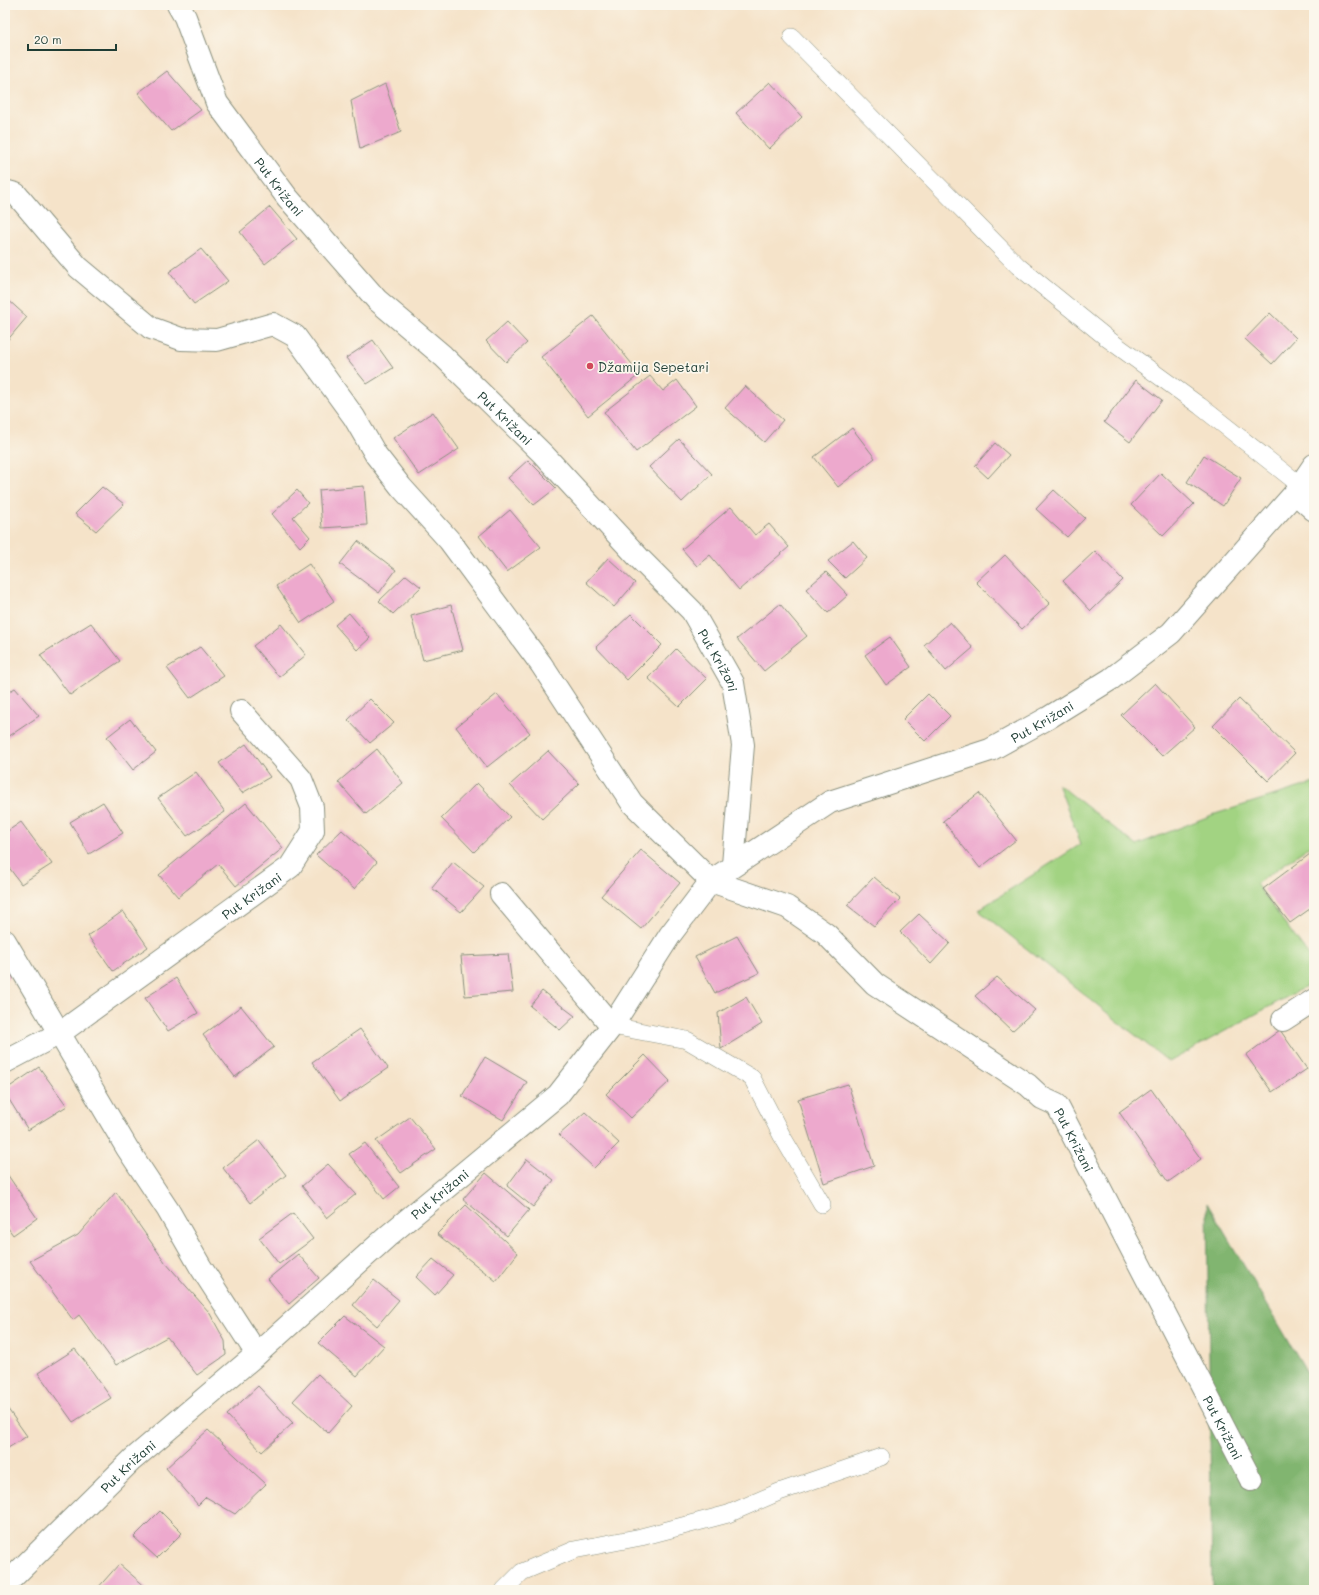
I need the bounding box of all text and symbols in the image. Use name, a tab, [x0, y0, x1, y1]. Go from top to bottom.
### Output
scale bar	[28, 26, 116, 52]
text: 20 m	[34, 31, 62, 47]
street label: Put Križani	[252, 154, 308, 219]
place label: Džamija Sepetari	[598, 358, 709, 375]
marker: Džamija Sepetari	[585, 361, 595, 371]
street label: Put Križani	[475, 387, 537, 448]
street label: Put Križani	[695, 625, 743, 693]
street label: Put Križani	[1007, 696, 1076, 746]
street label: Put Križani	[218, 868, 285, 922]
street label: Put Križani	[1051, 1105, 1098, 1175]
street label: Put Križani	[407, 1165, 472, 1222]
street label: Put Križani	[1200, 1392, 1247, 1462]
street label: Put Križani	[96, 1436, 159, 1496]

